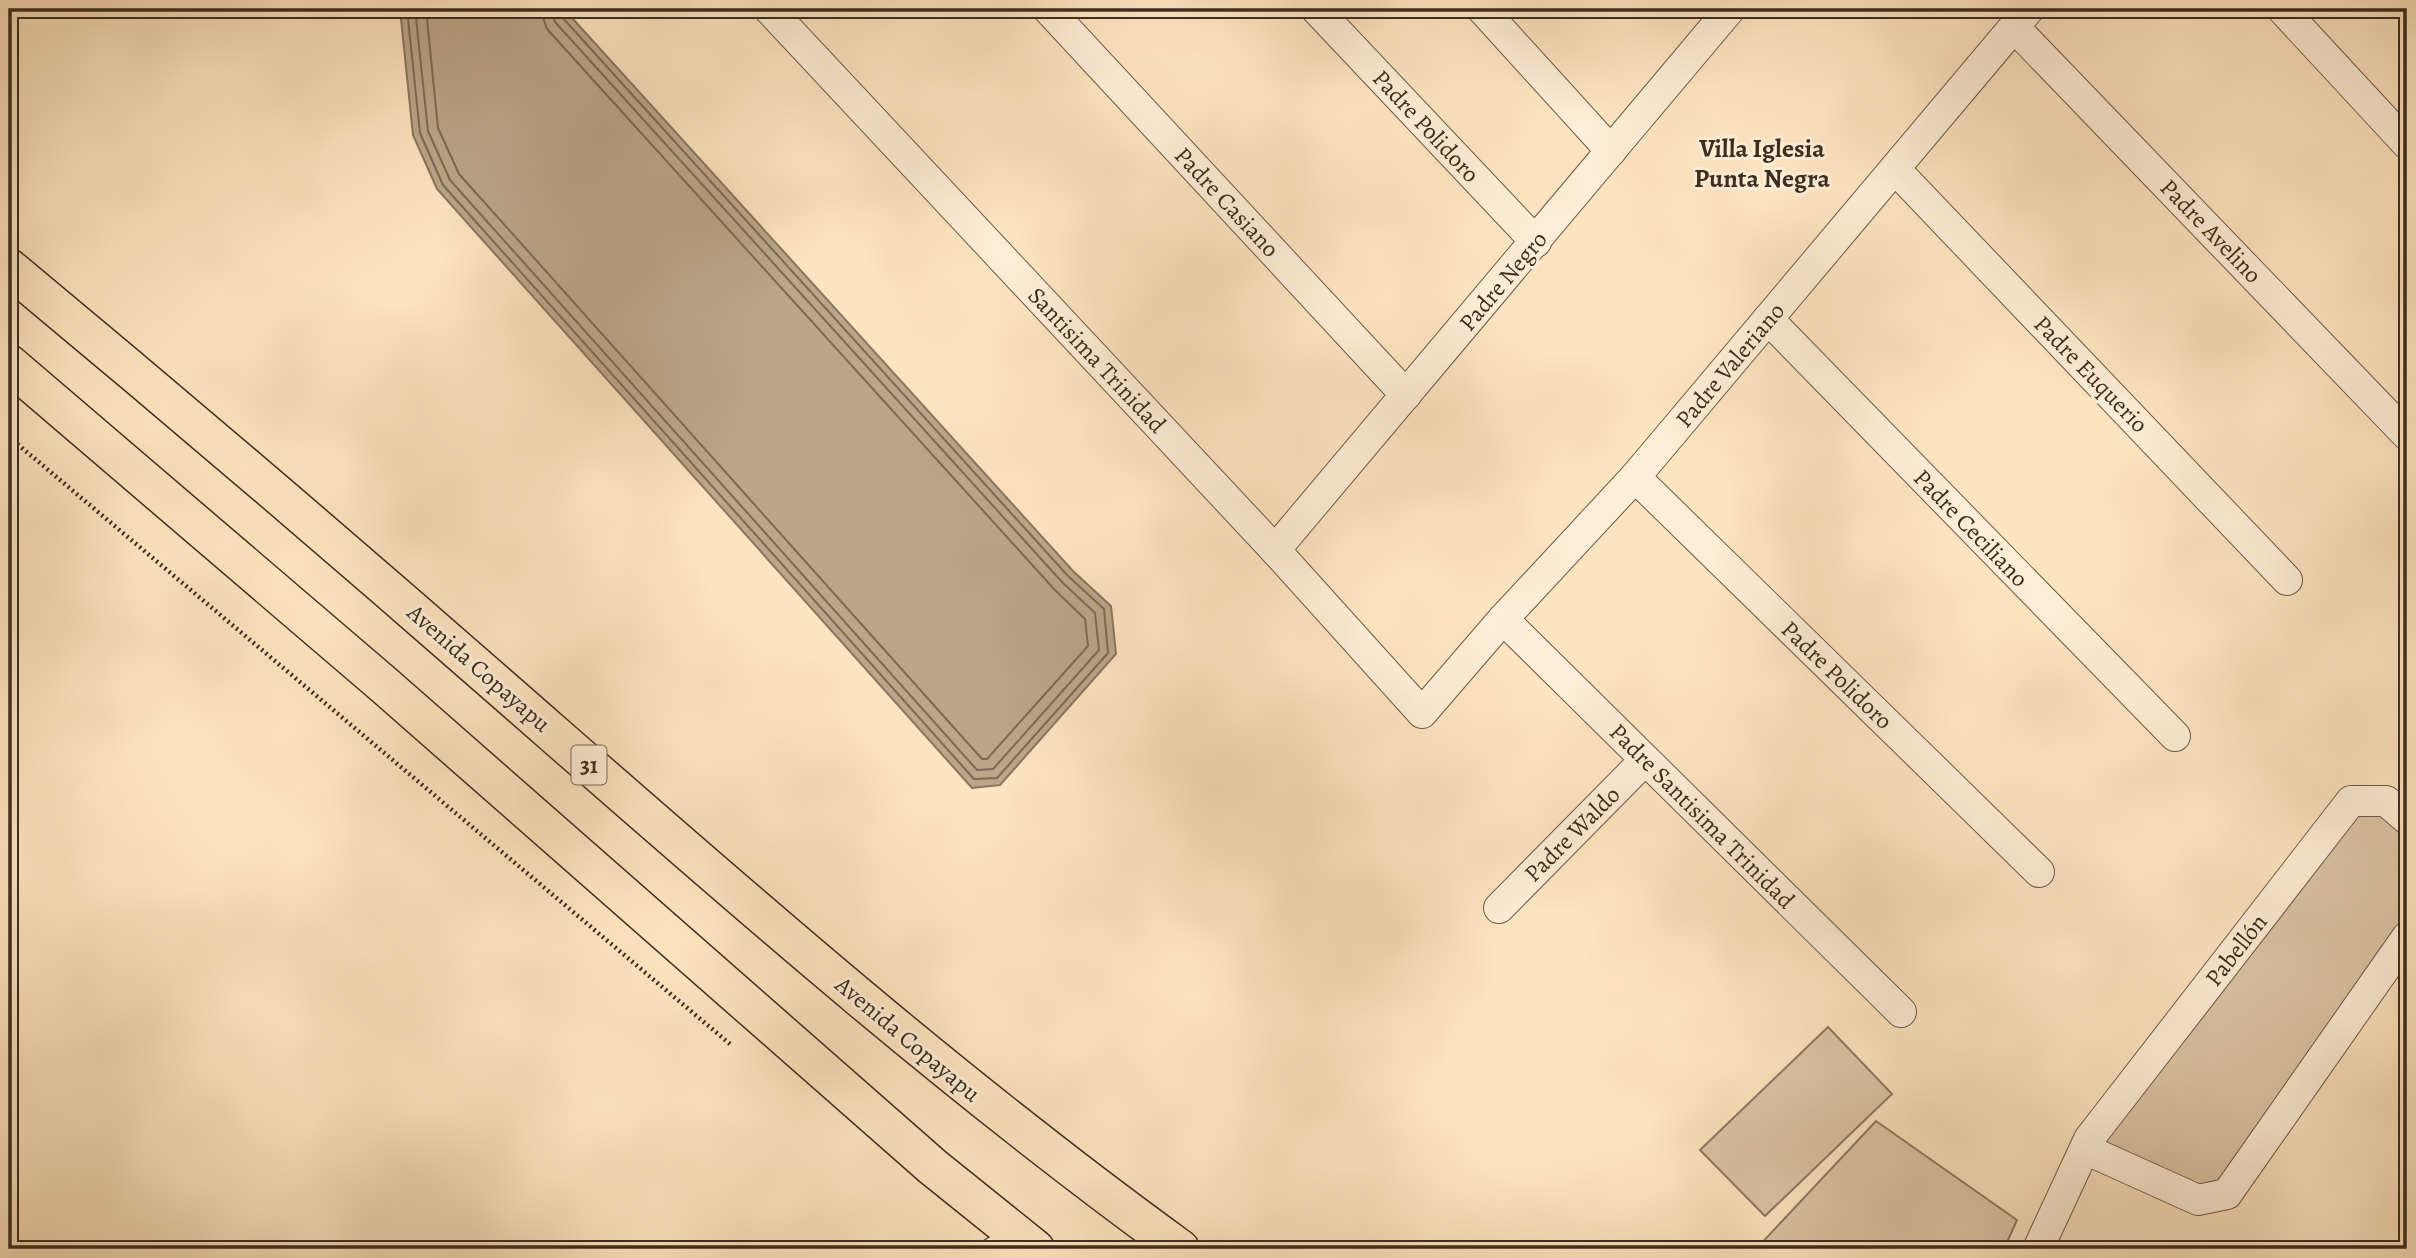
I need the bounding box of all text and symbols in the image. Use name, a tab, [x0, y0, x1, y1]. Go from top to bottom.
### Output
street label: Padre Polidoro	[1365, 63, 1487, 190]
district label: Villa Iglesia Punta Negra	[1694, 131, 1830, 196]
street label: Padre Casiano	[1167, 140, 1287, 264]
street label: Padre Avelino	[2153, 172, 2269, 290]
street label: Padre Negro	[1452, 224, 1554, 338]
street label: Santisima Trinidad	[1021, 280, 1173, 440]
street label: Padre Valeriano	[1668, 296, 1792, 434]
street label: Padre Euquerio	[2027, 308, 2155, 440]
street label: Padre Ceciliano	[1907, 462, 2035, 594]
street label: Avenida Copayapu	[400, 596, 558, 739]
street label: Padre Polidoro	[1774, 614, 1900, 736]
street label: Padre Santisima Trinidad	[1602, 716, 1802, 916]
road number: 31	[572, 746, 606, 785]
street label: Padre Waldo	[1517, 779, 1627, 889]
street label: Pabellón	[2198, 907, 2274, 993]
street label: Avenida Copayapu	[828, 968, 987, 1109]

